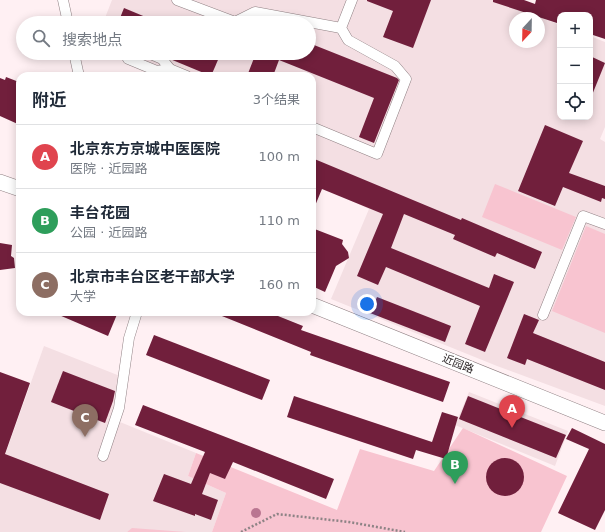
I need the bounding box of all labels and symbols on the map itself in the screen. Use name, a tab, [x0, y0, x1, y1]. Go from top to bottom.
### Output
north arrow	[509, 12, 545, 48]
your location	[357, 294, 377, 314]
street label: 近园路	[440, 352, 476, 376]
pin: A	[499, 395, 525, 428]
pin: C	[72, 404, 98, 437]
pin: B	[442, 451, 468, 484]

